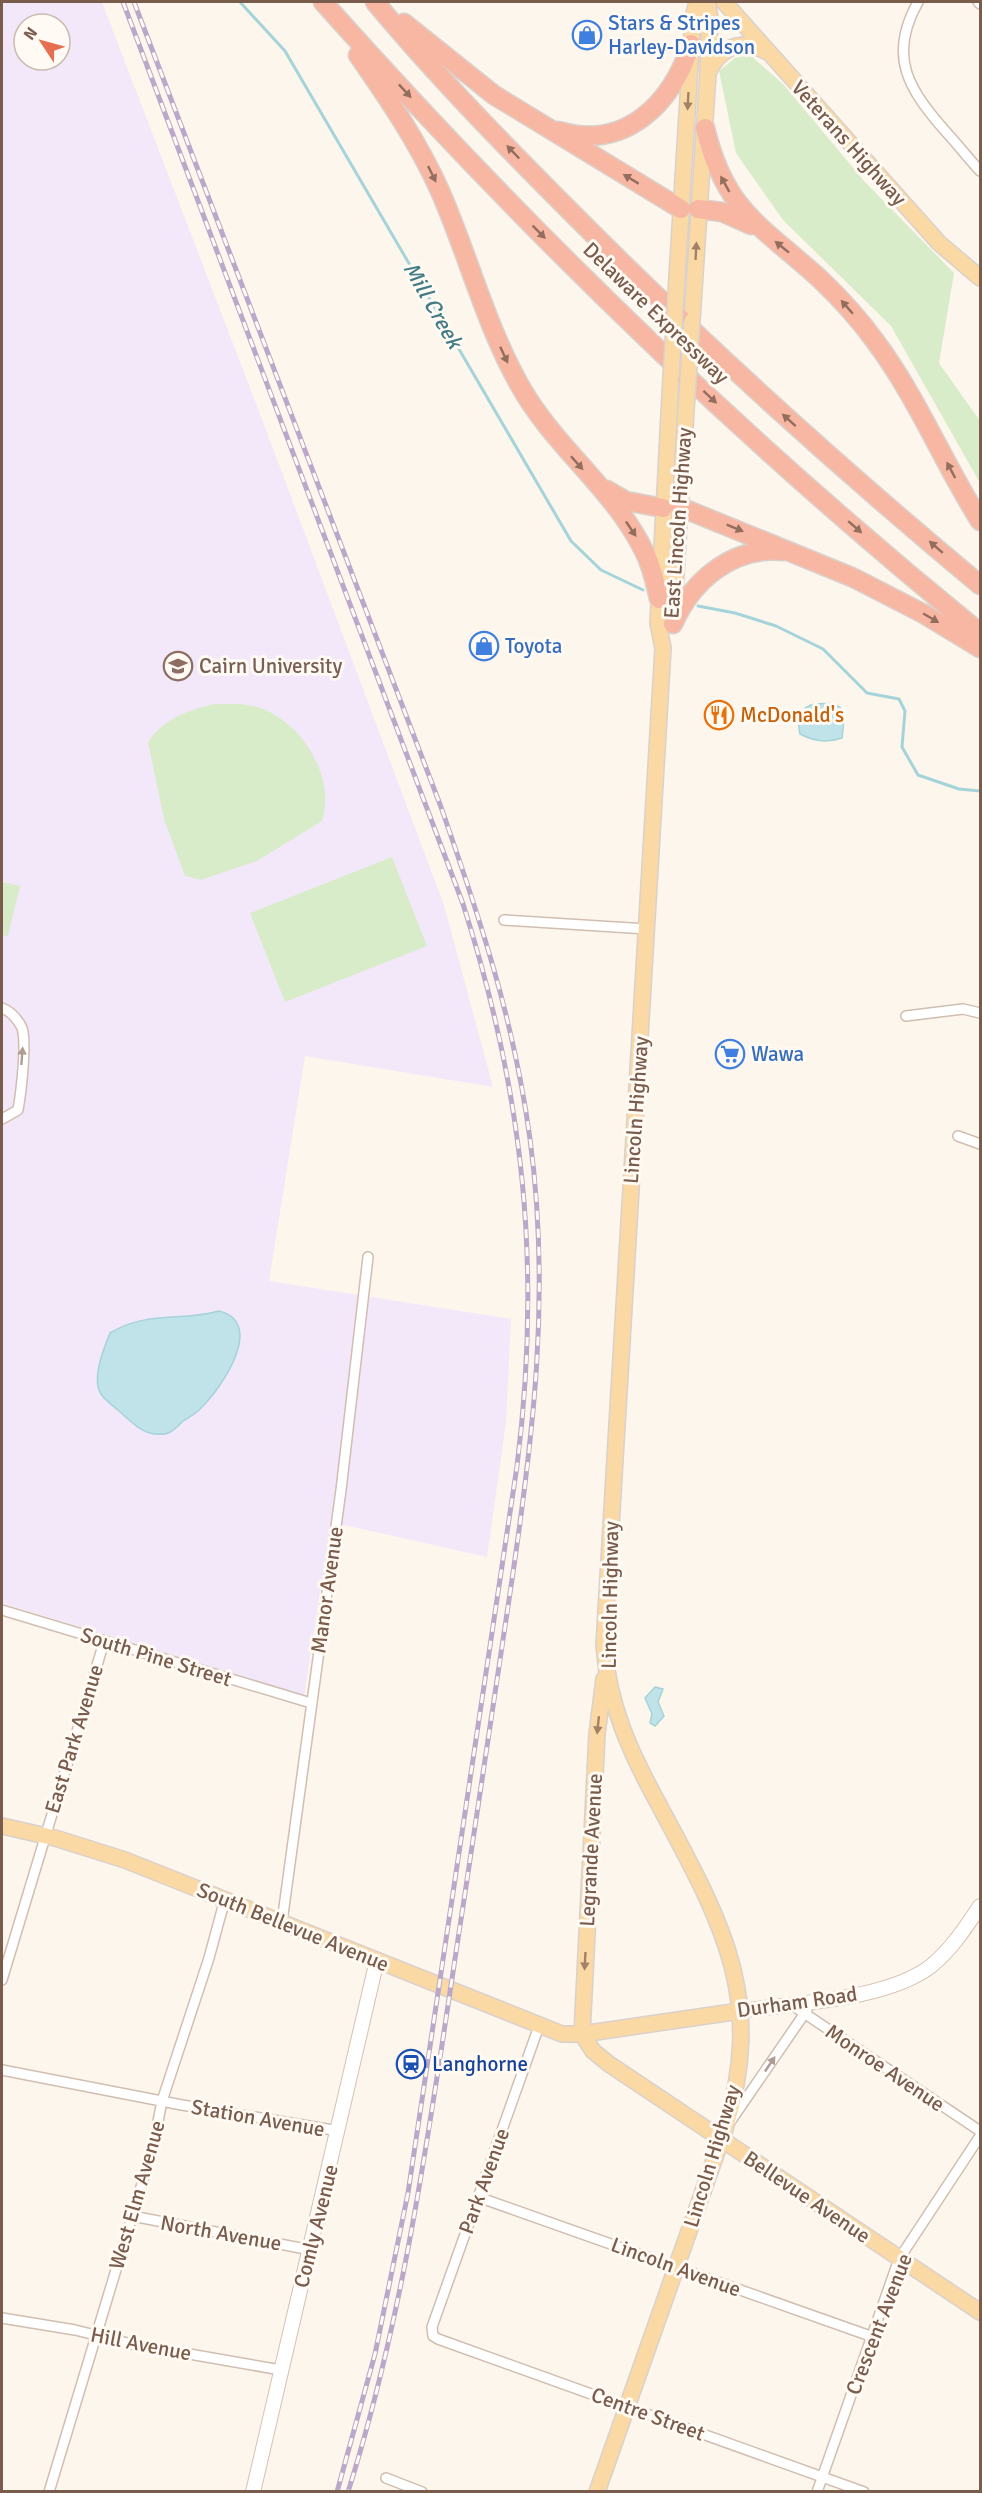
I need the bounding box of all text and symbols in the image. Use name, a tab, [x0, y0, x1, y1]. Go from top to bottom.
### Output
place label: Stars & Stripes Harley-Davidson	[608, 10, 755, 60]
north arrow	[12, 12, 72, 72]
shop icon: Stars & Stripes Harley-Davidson	[571, 19, 603, 51]
text: N	[19, 23, 42, 44]
street label: Veterans Highway	[786, 75, 912, 211]
one-way arrow	[397, 84, 411, 98]
one-way arrow	[683, 92, 692, 111]
one-way arrow	[506, 145, 520, 160]
one-way arrow	[427, 166, 436, 183]
one-way arrow	[623, 173, 639, 184]
one-way arrow	[720, 175, 730, 192]
one-way arrow	[532, 225, 546, 239]
street label: Delaware Expressway	[578, 237, 735, 389]
one-way arrow	[691, 241, 700, 260]
one-way arrow	[774, 241, 790, 254]
water label: Mill Creek	[397, 257, 469, 355]
one-way arrow	[840, 299, 853, 315]
one-way arrow	[499, 347, 508, 364]
one-way arrow	[702, 390, 717, 403]
one-way arrow	[782, 413, 796, 427]
street label: East Lincoln Highway	[658, 426, 698, 619]
one-way arrow	[570, 455, 583, 470]
one-way arrow	[946, 462, 956, 479]
one-way arrow	[847, 520, 862, 533]
one-way arrow	[625, 521, 636, 537]
one-way arrow	[726, 524, 744, 534]
one-way arrow	[929, 541, 944, 554]
one-way arrow	[923, 613, 940, 623]
shop icon: Toyota	[468, 630, 500, 662]
place label: Toyota	[505, 633, 562, 659]
school or university icon: Cairn University	[162, 650, 194, 682]
place label: Cairn University	[199, 653, 342, 679]
restaurant icon: McDonald's	[703, 699, 735, 731]
place label: McDonald's	[740, 702, 844, 728]
street label: Lincoln Highway	[618, 1035, 654, 1185]
supermarket icon: Wawa	[714, 1038, 746, 1070]
place label: Wawa	[751, 1041, 804, 1067]
one-way arrow	[18, 1047, 27, 1066]
street label: Lincoln Highway	[596, 1521, 624, 1669]
street label: Manor Avenue	[305, 1525, 349, 1655]
street label: South Pine Street	[77, 1622, 235, 1692]
street label: East Park Avenue	[39, 1661, 109, 1817]
one-way arrow	[593, 1715, 603, 1734]
street label: Legrande Avenue	[574, 1773, 608, 1927]
street label: South Bellevue Avenue	[193, 1877, 393, 1977]
one-way arrow	[581, 1952, 590, 1971]
street label: Durham Road	[735, 1981, 859, 2023]
street label: Monroe Avenue	[820, 2019, 950, 2117]
station icon: Langhorne	[395, 2048, 427, 2080]
place label: Langhorne	[432, 2051, 528, 2077]
one-way arrow	[764, 2056, 776, 2072]
street label: Lincoln Highway	[678, 2081, 746, 2231]
street label: Station Avenue	[189, 2093, 327, 2143]
street label: West Elm Avenue	[103, 2117, 171, 2273]
street label: Park Avenue	[453, 2125, 515, 2237]
street label: Bellevue Avenue	[739, 2145, 875, 2249]
street label: Comly Avenue	[288, 2162, 344, 2290]
street label: North Avenue	[158, 2210, 284, 2256]
street label: Lincoln Avenue	[607, 2231, 745, 2303]
street label: Crescent Avenue	[840, 2250, 918, 2398]
street label: Hill Avenue	[88, 2321, 194, 2367]
street label: Centre Street	[588, 2381, 708, 2447]

